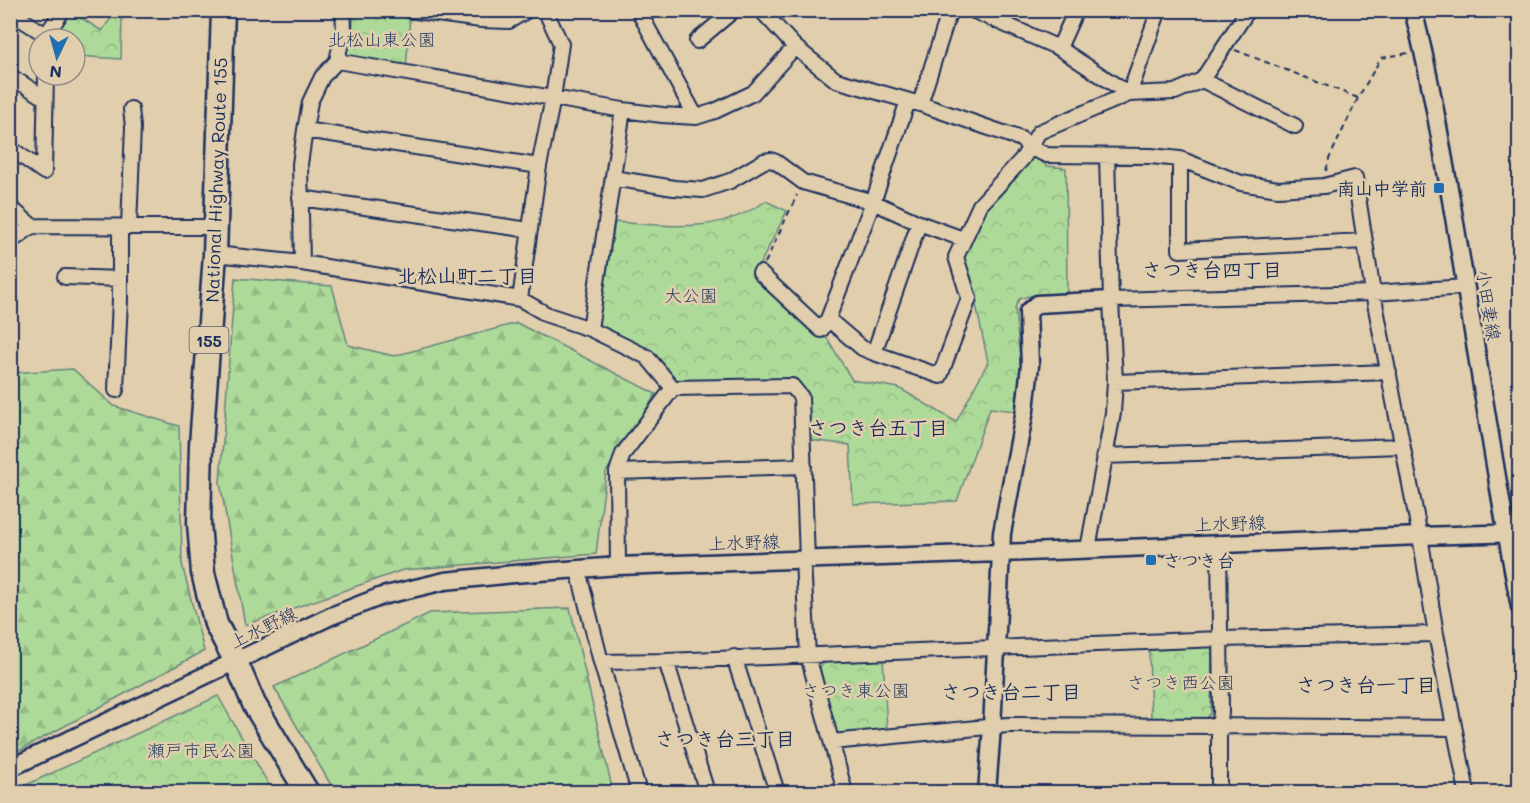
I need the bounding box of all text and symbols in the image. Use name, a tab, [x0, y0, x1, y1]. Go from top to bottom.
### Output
north arrow	[27, 27, 87, 87]
park label: 北松山東公園	[328, 27, 436, 51]
street label: National Highway Route 155	[200, 57, 232, 303]
text: N	[49, 61, 63, 83]
place label: 南山中学前	[1337, 176, 1427, 200]
marker: 南山中学前	[1432, 181, 1446, 195]
district label: さつき台四丁目	[1142, 256, 1282, 282]
district label: 北松山町二丁目	[397, 262, 537, 288]
street label: 小田妻線	[1472, 268, 1506, 342]
park label: 大公園	[664, 283, 718, 307]
road number: 155	[190, 327, 228, 353]
district label: さつき台五丁目	[808, 414, 948, 440]
street label: 上水野線	[1194, 510, 1266, 536]
street label: 上水野線	[708, 529, 780, 555]
place label: さつき台	[1163, 548, 1235, 572]
marker: さつき台	[1144, 553, 1158, 567]
street label: 上水野線	[225, 600, 301, 654]
park label: さつき西公園	[1127, 670, 1235, 694]
district label: さつき台一丁目	[1296, 671, 1436, 697]
park label: さつき東公園	[802, 678, 910, 702]
district label: さつき台二丁目	[941, 678, 1081, 704]
district label: さつき台三丁目	[655, 725, 795, 751]
park label: 瀬戸市民公園	[147, 738, 255, 762]

